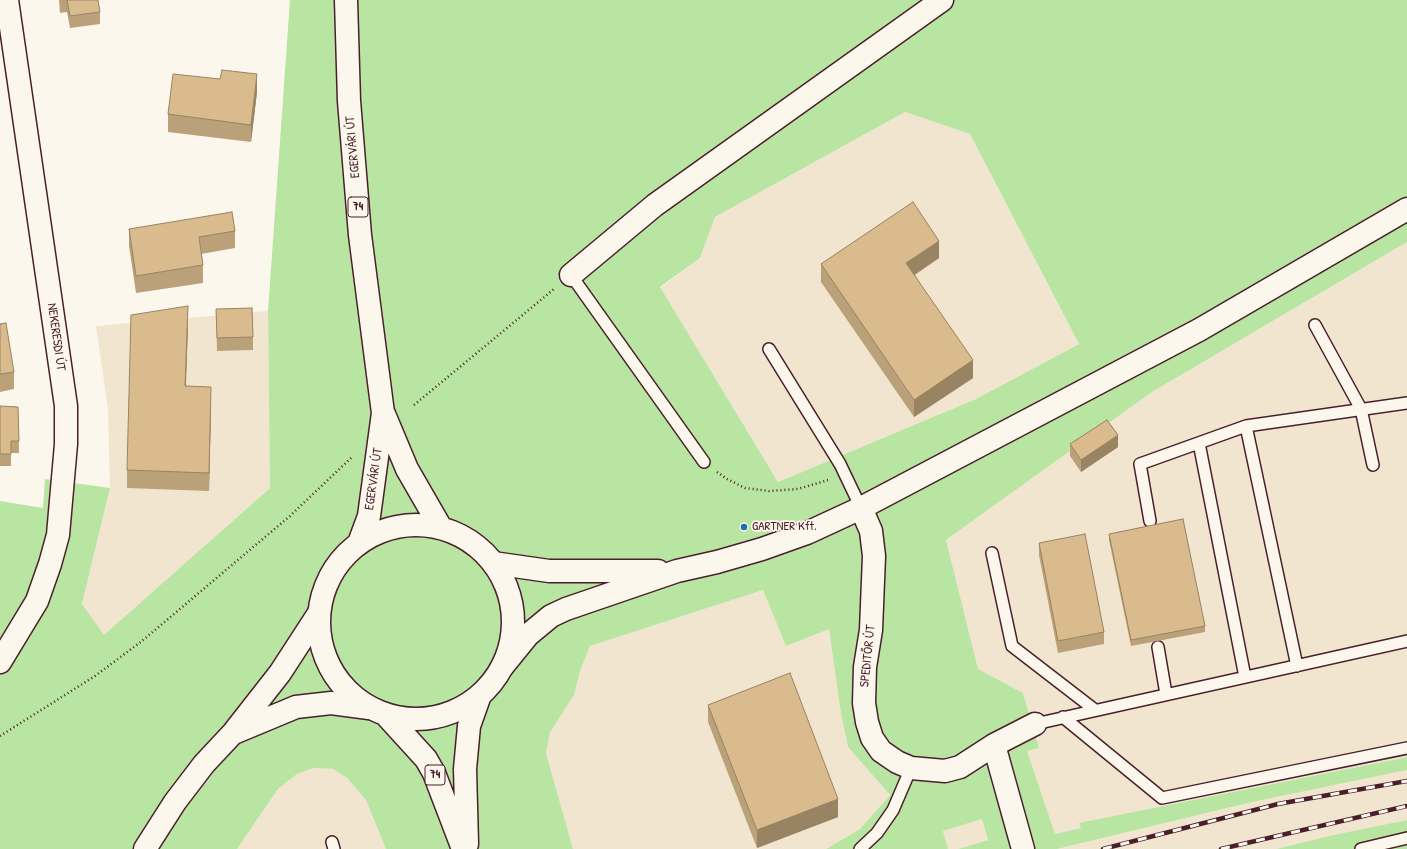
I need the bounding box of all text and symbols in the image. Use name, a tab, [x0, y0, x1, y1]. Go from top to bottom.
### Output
street label: EGERVÁRI ÚT	[343, 115, 363, 179]
road number: 74	[348, 197, 368, 217]
street label: NEKERESDI ÚT	[44, 302, 68, 372]
street label: EGERVÁRI ÚT	[362, 447, 386, 511]
place label: GARTNER Kft.	[752, 519, 817, 535]
marker: GARTNER Kft.	[739, 522, 749, 532]
street label: SPEDITŐR ÚT	[857, 624, 879, 688]
road number: 74	[425, 765, 445, 785]

